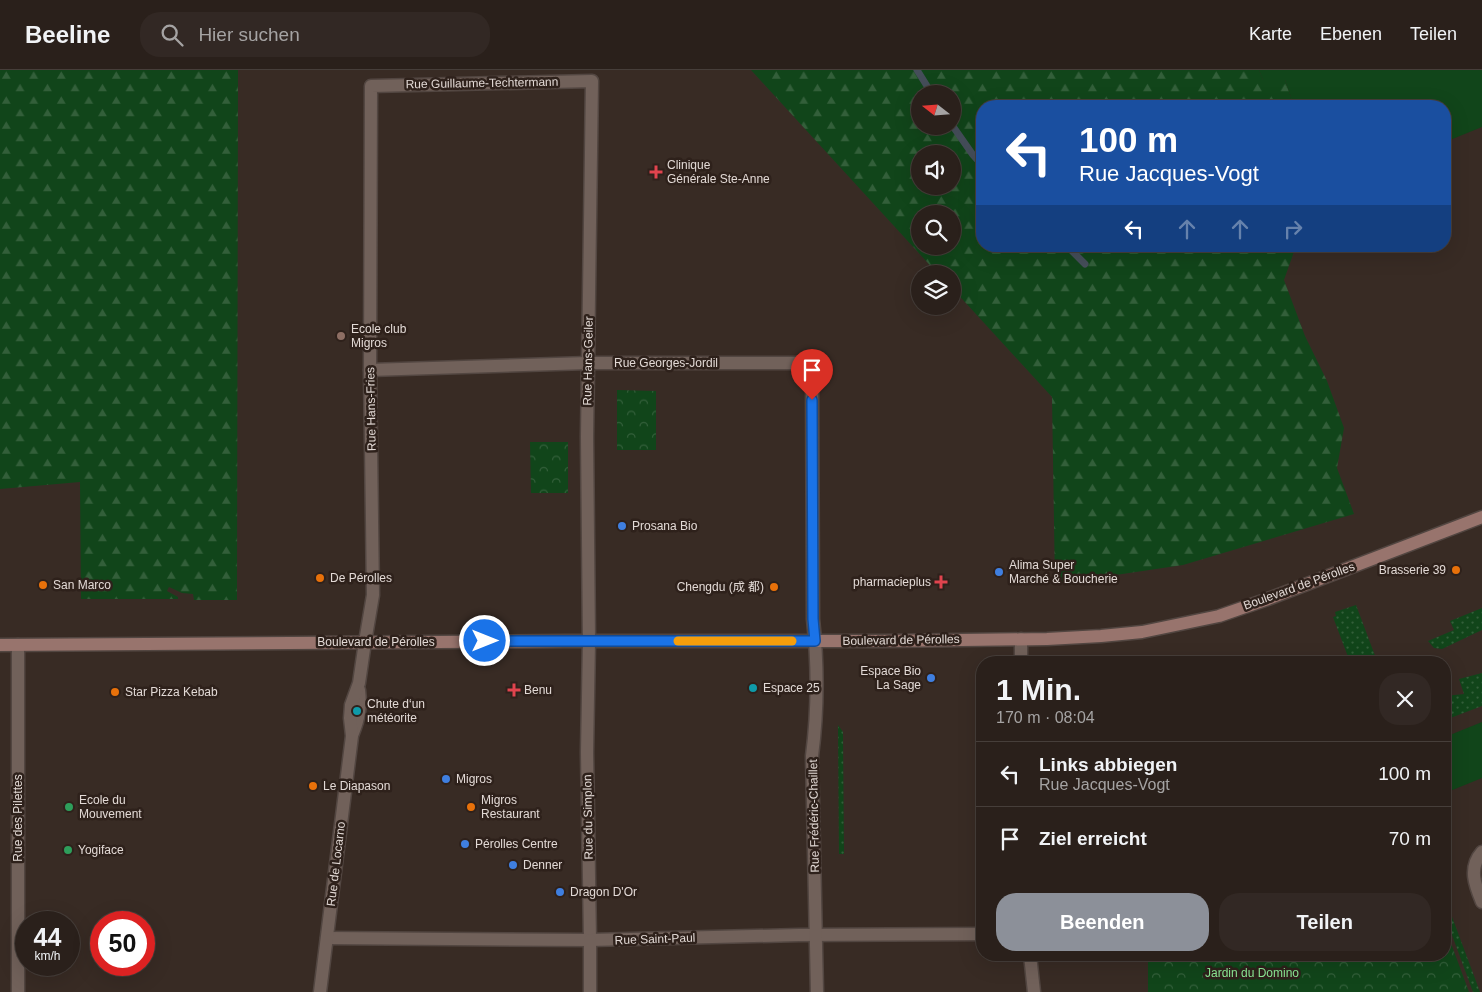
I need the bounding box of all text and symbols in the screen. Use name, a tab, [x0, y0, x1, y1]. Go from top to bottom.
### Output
search box	[140, 12, 490, 57]
text: Beeline	[25, 21, 110, 48]
icon: search	[158, 21, 186, 49]
text: Hier suchen	[198, 24, 300, 45]
text: Karte	[1249, 24, 1292, 44]
text: Ebenen	[1320, 24, 1382, 44]
text: Teilen	[1410, 24, 1457, 44]
street label: Rue Guillaume-Techtermann	[406, 75, 558, 91]
north arrow	[911, 85, 961, 135]
map controls	[911, 85, 961, 315]
icon: left	[996, 120, 1061, 185]
text: 100 m	[1079, 120, 1178, 159]
button: sound	[911, 145, 961, 195]
place label: Clinique Générale Ste-Anne	[667, 158, 770, 186]
text: Rue Jacques-Vogt	[1079, 161, 1259, 186]
marker: Clinique Générale Ste-Anne	[649, 165, 663, 179]
button: search	[911, 205, 961, 255]
icon: left	[1120, 215, 1148, 243]
icon: ahead	[1173, 215, 1201, 243]
icon: ahead	[1226, 215, 1254, 243]
icon: right	[1279, 215, 1307, 243]
button: layers	[911, 265, 961, 315]
street label: Rue Hans-Geiler	[580, 316, 596, 406]
place label: Ecole club Migros	[351, 322, 407, 350]
marker: Ecole club Migros	[335, 330, 347, 342]
pin	[791, 349, 833, 400]
street label: Rue Georges-Jordil	[614, 356, 718, 370]
icon: arrive	[798, 356, 826, 384]
street label: Rue Hans-Fries	[363, 367, 379, 451]
place label: Prosana Bio	[632, 519, 698, 533]
marker: Prosana Bio	[616, 520, 628, 532]
place label: Alima Super Marché & Boucherie	[1009, 558, 1118, 586]
street label: Boulevard de Pérolles	[1241, 559, 1357, 613]
place label: Brasserie 39	[1379, 563, 1446, 577]
marker: Brasserie 39	[1450, 564, 1462, 576]
marker: Alima Super Marché & Boucherie	[993, 566, 1005, 578]
place label: De Pérolles	[330, 571, 392, 585]
marker: De Pérolles	[314, 572, 326, 584]
place label: pharmacieplus	[853, 575, 931, 589]
marker: pharmacieplus	[935, 576, 947, 588]
place label: San Marco	[53, 578, 111, 592]
marker: San Marco	[37, 579, 49, 591]
place label: Chengdu (成 都)	[677, 580, 764, 594]
marker: Chengdu (成 都)	[768, 581, 780, 593]
position arrow	[458, 614, 510, 666]
street label: Boulevard de Pérolles	[842, 632, 960, 648]
street label: Boulevard de Pérolles	[317, 635, 435, 649]
place label: Espace Bio La Sage	[860, 664, 921, 692]
marker: Espace Bio La Sage	[925, 672, 937, 684]
text: 1 Min.	[996, 673, 1081, 706]
button: close	[1379, 673, 1431, 725]
place label: Espace 25	[763, 681, 820, 695]
marker: Espace 25	[747, 682, 759, 694]
place label: Benu	[524, 683, 552, 697]
marker: Benu	[508, 684, 520, 696]
place label: Star Pizza Kebab	[125, 685, 218, 699]
marker: Star Pizza Kebab	[109, 686, 121, 698]
place label: Chute d‘un météorite	[367, 697, 425, 725]
marker: Chute d‘un météorite	[351, 705, 363, 717]
text: 170 m · 08:04	[996, 709, 1095, 726]
text: Links abbiegen	[1039, 754, 1177, 775]
street label: Rue Frédéric-Chaillet	[806, 759, 822, 873]
icon: left	[996, 760, 1024, 788]
text: 100 m	[1378, 763, 1431, 784]
place label: Migros	[456, 772, 492, 786]
marker: Migros	[440, 773, 452, 785]
street label: Rue des Pilettes	[11, 774, 25, 862]
street label: Rue du Simplon	[580, 774, 596, 860]
text: Rue Jacques-Vogt	[1039, 776, 1170, 793]
place label: Le Diapason	[323, 779, 390, 793]
marker: Le Diapason	[307, 780, 319, 792]
place label: Ecole du Mouvement	[79, 793, 142, 821]
place label: Migros Restaurant	[481, 793, 540, 821]
marker: Ecole du Mouvement	[63, 801, 75, 813]
marker: Migros Restaurant	[465, 801, 477, 813]
street label: Rue de Locarno	[324, 820, 348, 907]
icon: arrive	[996, 825, 1024, 853]
text: Ziel erreicht	[1039, 828, 1147, 849]
text: 70 m	[1389, 828, 1431, 849]
place label: Pérolles Centre	[475, 837, 558, 851]
marker: Pérolles Centre	[459, 838, 471, 850]
place label: Yogiface	[78, 843, 124, 857]
marker: Yogiface	[62, 844, 74, 856]
place label: Denner	[523, 858, 562, 872]
marker: Denner	[507, 859, 519, 871]
place label: Dragon D'Or	[570, 885, 637, 899]
marker: Dragon D'Or	[554, 886, 566, 898]
button: Beenden	[996, 893, 1209, 951]
button: Teilen	[1219, 893, 1431, 951]
speed limit sign: 50	[90, 911, 155, 976]
text: 44	[34, 923, 61, 951]
street label: Rue Saint-Paul	[614, 931, 696, 947]
text: km/h	[34, 949, 61, 963]
park label: Jardin du Domino	[1205, 966, 1299, 980]

